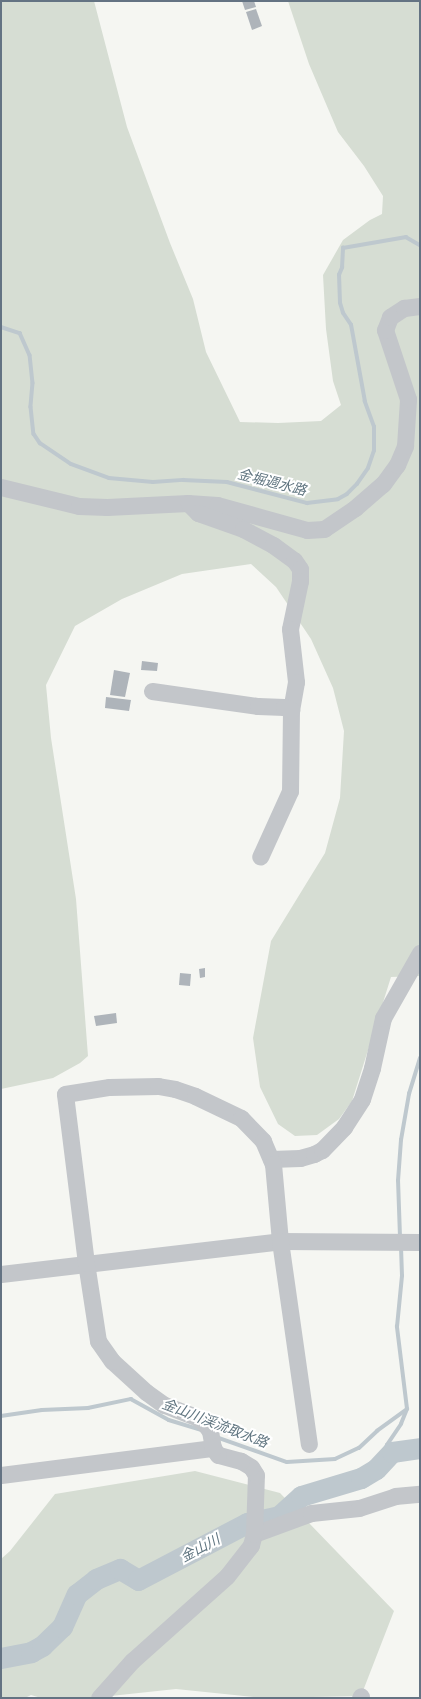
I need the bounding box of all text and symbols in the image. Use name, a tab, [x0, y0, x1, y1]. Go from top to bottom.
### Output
water label: 金堀週水路	[236, 465, 308, 499]
water label: 金山川渓流取水路	[160, 1395, 270, 1451]
water label: 金山川	[178, 1531, 222, 1565]

